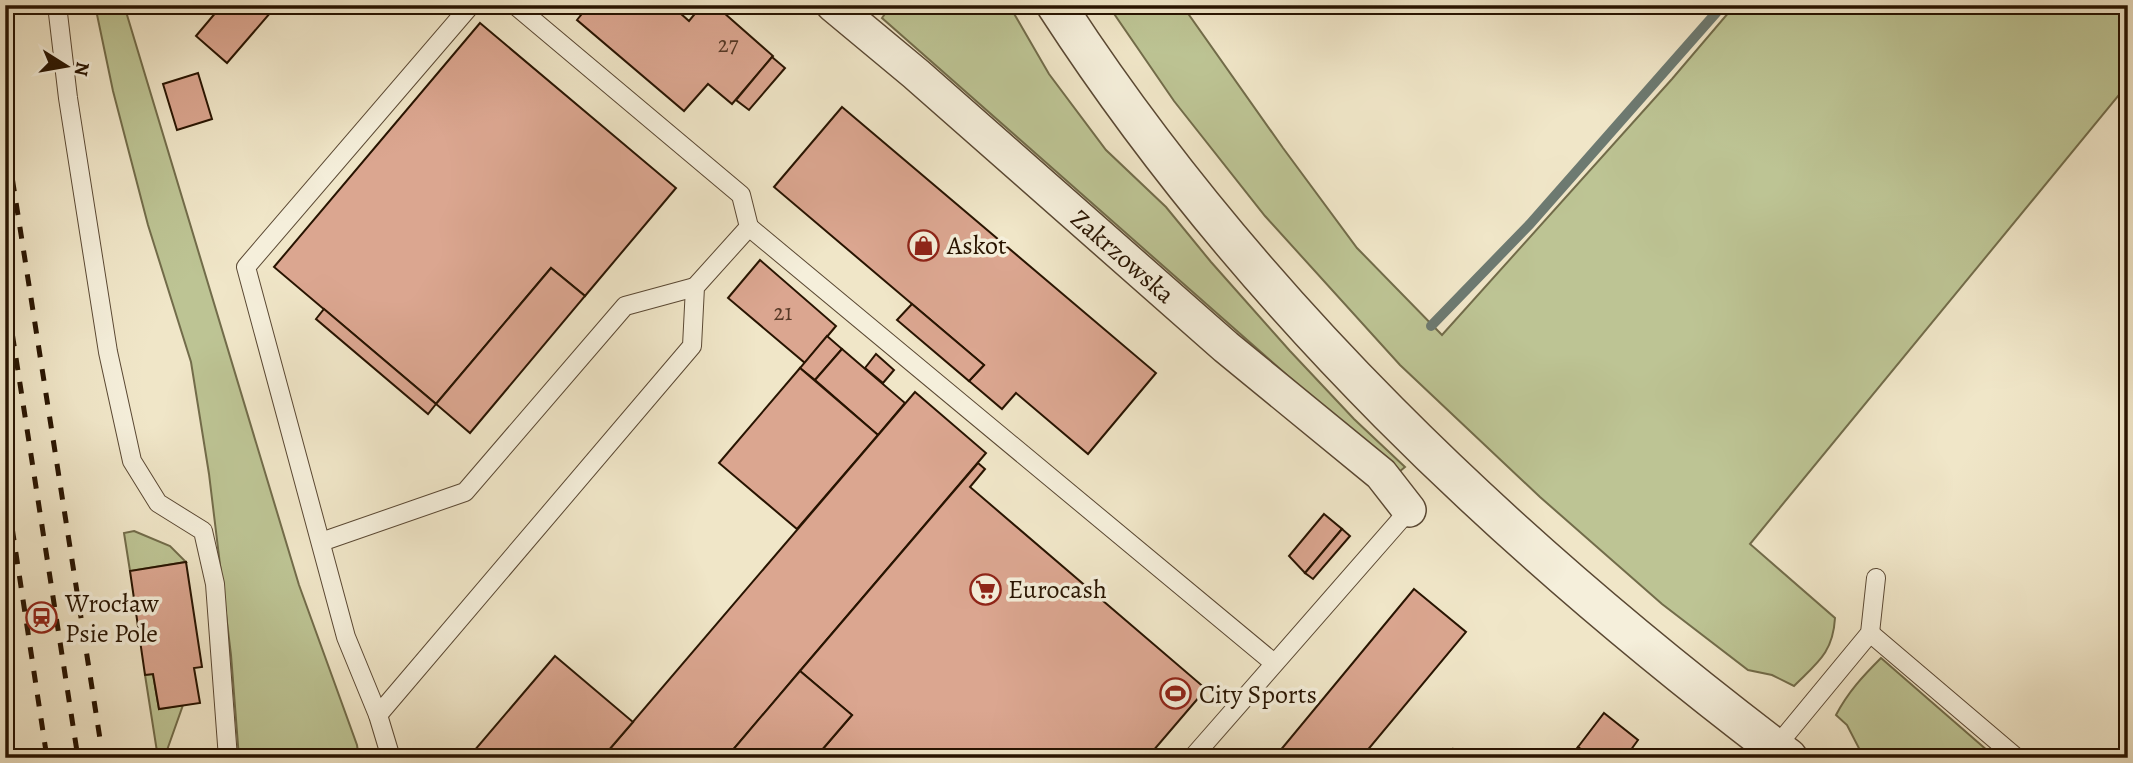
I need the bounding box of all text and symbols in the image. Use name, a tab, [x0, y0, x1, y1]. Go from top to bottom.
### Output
house number: 27	[718, 29, 739, 60]
north arrow	[32, 32, 102, 102]
text: N	[68, 60, 96, 78]
street label: Zakrzowska	[1063, 201, 1182, 311]
shop icon: Askot	[907, 228, 941, 262]
place label: Askot	[946, 228, 1007, 263]
house number: 21	[774, 297, 793, 328]
supermarket icon: Eurocash	[968, 572, 1002, 606]
place label: Eurocash	[1008, 572, 1107, 607]
place label: Wrocław Psie Pole	[64, 586, 160, 651]
station icon: Wrocław Psie Pole	[25, 601, 59, 635]
sports icon: City Sports	[1159, 677, 1193, 711]
place label: City Sports	[1199, 677, 1317, 712]

